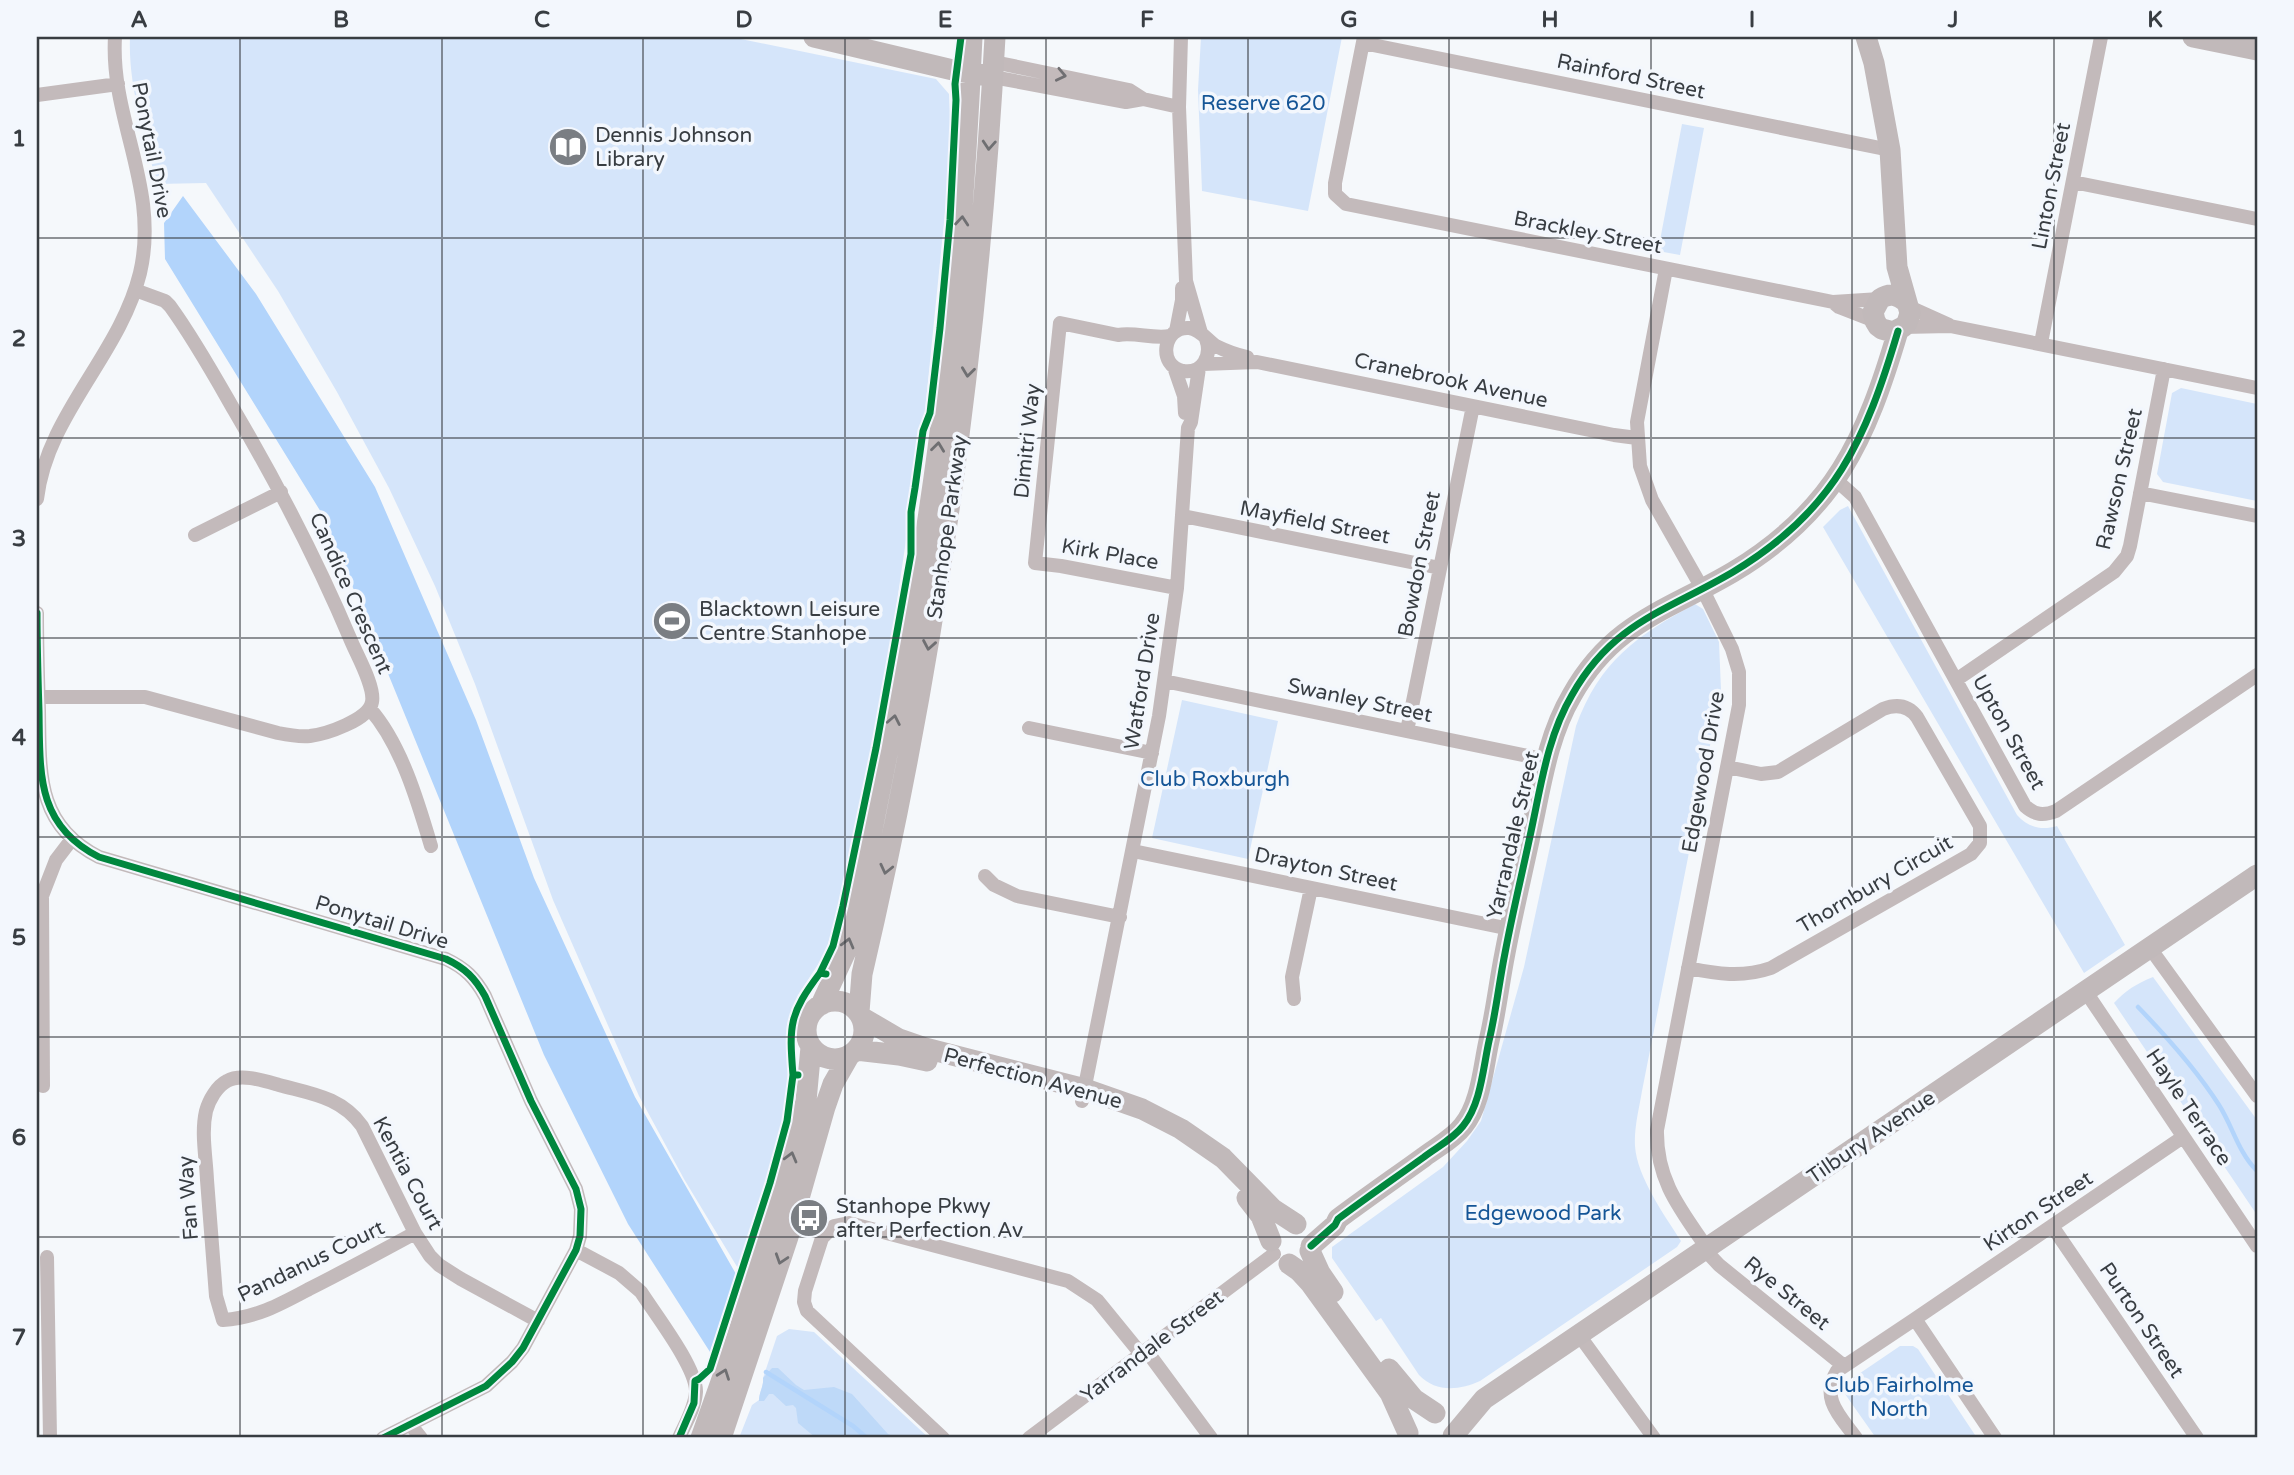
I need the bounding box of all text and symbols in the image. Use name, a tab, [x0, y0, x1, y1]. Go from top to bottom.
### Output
text: A	[130, 6, 148, 34]
text: B	[333, 6, 349, 34]
text: C	[534, 6, 550, 34]
text: D	[735, 6, 753, 34]
text: E	[938, 6, 952, 34]
text: F	[1140, 6, 1154, 34]
text: G	[1340, 6, 1358, 34]
text: H	[1541, 6, 1559, 34]
text: I	[1749, 6, 1755, 34]
text: J	[1947, 6, 1958, 34]
text: K	[2147, 6, 2163, 34]
street label: Rainford Street	[1554, 49, 1707, 104]
one-way arrow	[1055, 67, 1067, 82]
street label: Ponytail Drive	[126, 80, 177, 221]
park label: Reserve 620	[1201, 91, 1325, 116]
street label: Linton Street	[2027, 121, 2076, 252]
place label: Dennis Johnson Library	[595, 123, 752, 172]
text: 1	[12, 125, 26, 153]
library icon: Dennis Johnson Library	[547, 126, 589, 168]
one-way arrow	[982, 140, 997, 151]
street label: Brackley Street	[1512, 206, 1664, 259]
one-way arrow	[954, 215, 969, 226]
text: 2	[12, 325, 26, 353]
street label: Cranebrook Avenue	[1352, 348, 1550, 413]
one-way arrow	[961, 366, 976, 377]
street label: Dimitri Way	[1009, 382, 1046, 500]
street label: Rawson Street	[2091, 406, 2148, 552]
street label: Stanhope Parkway	[922, 433, 973, 621]
one-way arrow	[930, 441, 945, 453]
street label: Bowdon Street	[1393, 489, 1446, 639]
street label: Mayfield Street	[1238, 496, 1392, 549]
street label: Candice Crescent	[304, 509, 397, 678]
text: 3	[12, 525, 26, 553]
street label: Kirk Place	[1059, 534, 1161, 575]
place label: Blacktown Leisure Centre Stanhope	[699, 597, 880, 646]
sports icon: Blacktown Leisure Centre Stanhope	[651, 600, 693, 642]
street label: Watford Drive	[1119, 611, 1166, 751]
one-way arrow	[922, 639, 937, 651]
street label: Upton Street	[1967, 670, 2050, 794]
street label: Swanley Street	[1285, 673, 1434, 728]
street label: Edgewood Drive	[1677, 689, 1730, 855]
one-way arrow	[886, 714, 901, 726]
text: 4	[12, 724, 27, 752]
street label: Yarrandale Street	[1482, 749, 1545, 922]
park label: Club Roxburgh	[1140, 767, 1290, 792]
street label: Thornbury Circuit	[1793, 830, 1957, 939]
street label: Drayton Street	[1252, 842, 1400, 897]
one-way arrow	[879, 863, 894, 875]
street label: Ponytail Drive	[312, 890, 452, 955]
text: 5	[12, 924, 26, 952]
one-way arrow	[839, 937, 854, 949]
street label: Perfection Avenue	[941, 1043, 1125, 1114]
street label: Hayle Terrace	[2140, 1044, 2237, 1171]
street label: Tilbury Avenue	[1803, 1085, 1940, 1189]
street label: Kentia Court	[367, 1112, 448, 1234]
text: 6	[12, 1124, 26, 1152]
one-way arrow	[783, 1151, 798, 1163]
street label: Fan Way	[173, 1155, 204, 1241]
street label: Kirton Street	[1979, 1166, 2098, 1257]
place label: Stanhope Pkwy after Perfection Av	[836, 1194, 1023, 1243]
bus stop icon: Stanhope Pkwy after Perfection Av	[788, 1197, 830, 1239]
park label: Edgewood Park	[1465, 1201, 1621, 1226]
street label: Pandanus Court	[234, 1215, 389, 1308]
street label: Rye Street	[1739, 1251, 1835, 1336]
one-way arrow	[774, 1253, 789, 1265]
street label: Purton Street	[2094, 1258, 2189, 1383]
street label: Yarrandale Street	[1076, 1285, 1228, 1408]
text: 7	[12, 1324, 26, 1352]
one-way arrow	[716, 1368, 730, 1381]
park label: Club Fairholme North	[1824, 1373, 1974, 1422]

